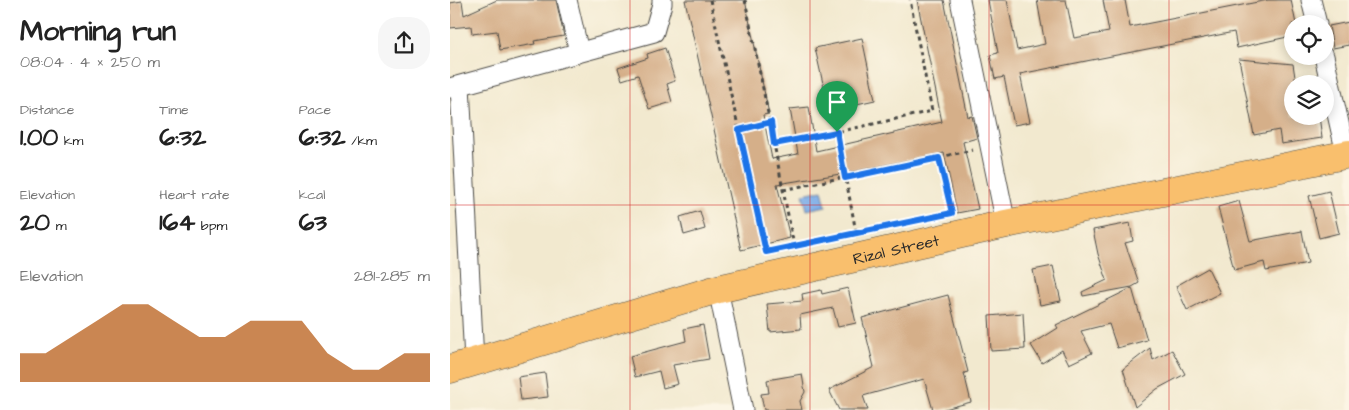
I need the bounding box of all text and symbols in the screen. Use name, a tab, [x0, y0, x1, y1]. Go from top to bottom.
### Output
text: Morning run	[20, 12, 176, 51]
map controls	[1284, 15, 1334, 125]
button: locate	[1284, 15, 1334, 65]
button: share	[378, 17, 430, 69]
text: 08:04 · 4 × 250 m	[20, 51, 160, 73]
button: layers	[1284, 75, 1334, 125]
pin	[816, 81, 858, 132]
icon: arrive	[823, 88, 851, 116]
text: Distance	[20, 100, 74, 120]
text: Time	[159, 100, 189, 120]
text: Pace	[299, 100, 331, 120]
text: 1.00	[20, 120, 58, 155]
text: 6:32	[159, 120, 206, 155]
text: 6:32	[299, 120, 346, 155]
text: km	[58, 131, 83, 151]
text: /km	[346, 131, 377, 151]
text: Elevation	[20, 185, 75, 205]
text: Heart rate	[159, 185, 230, 205]
text: kcal	[299, 185, 325, 205]
text: 20	[20, 205, 50, 240]
text: 164	[159, 205, 195, 240]
text: 63	[299, 205, 327, 240]
text: m	[50, 216, 67, 236]
text: bpm	[195, 216, 227, 236]
street label: Rizal Street	[851, 229, 942, 270]
text: Elevation	[20, 265, 83, 287]
text: 281–285 m	[354, 265, 430, 287]

